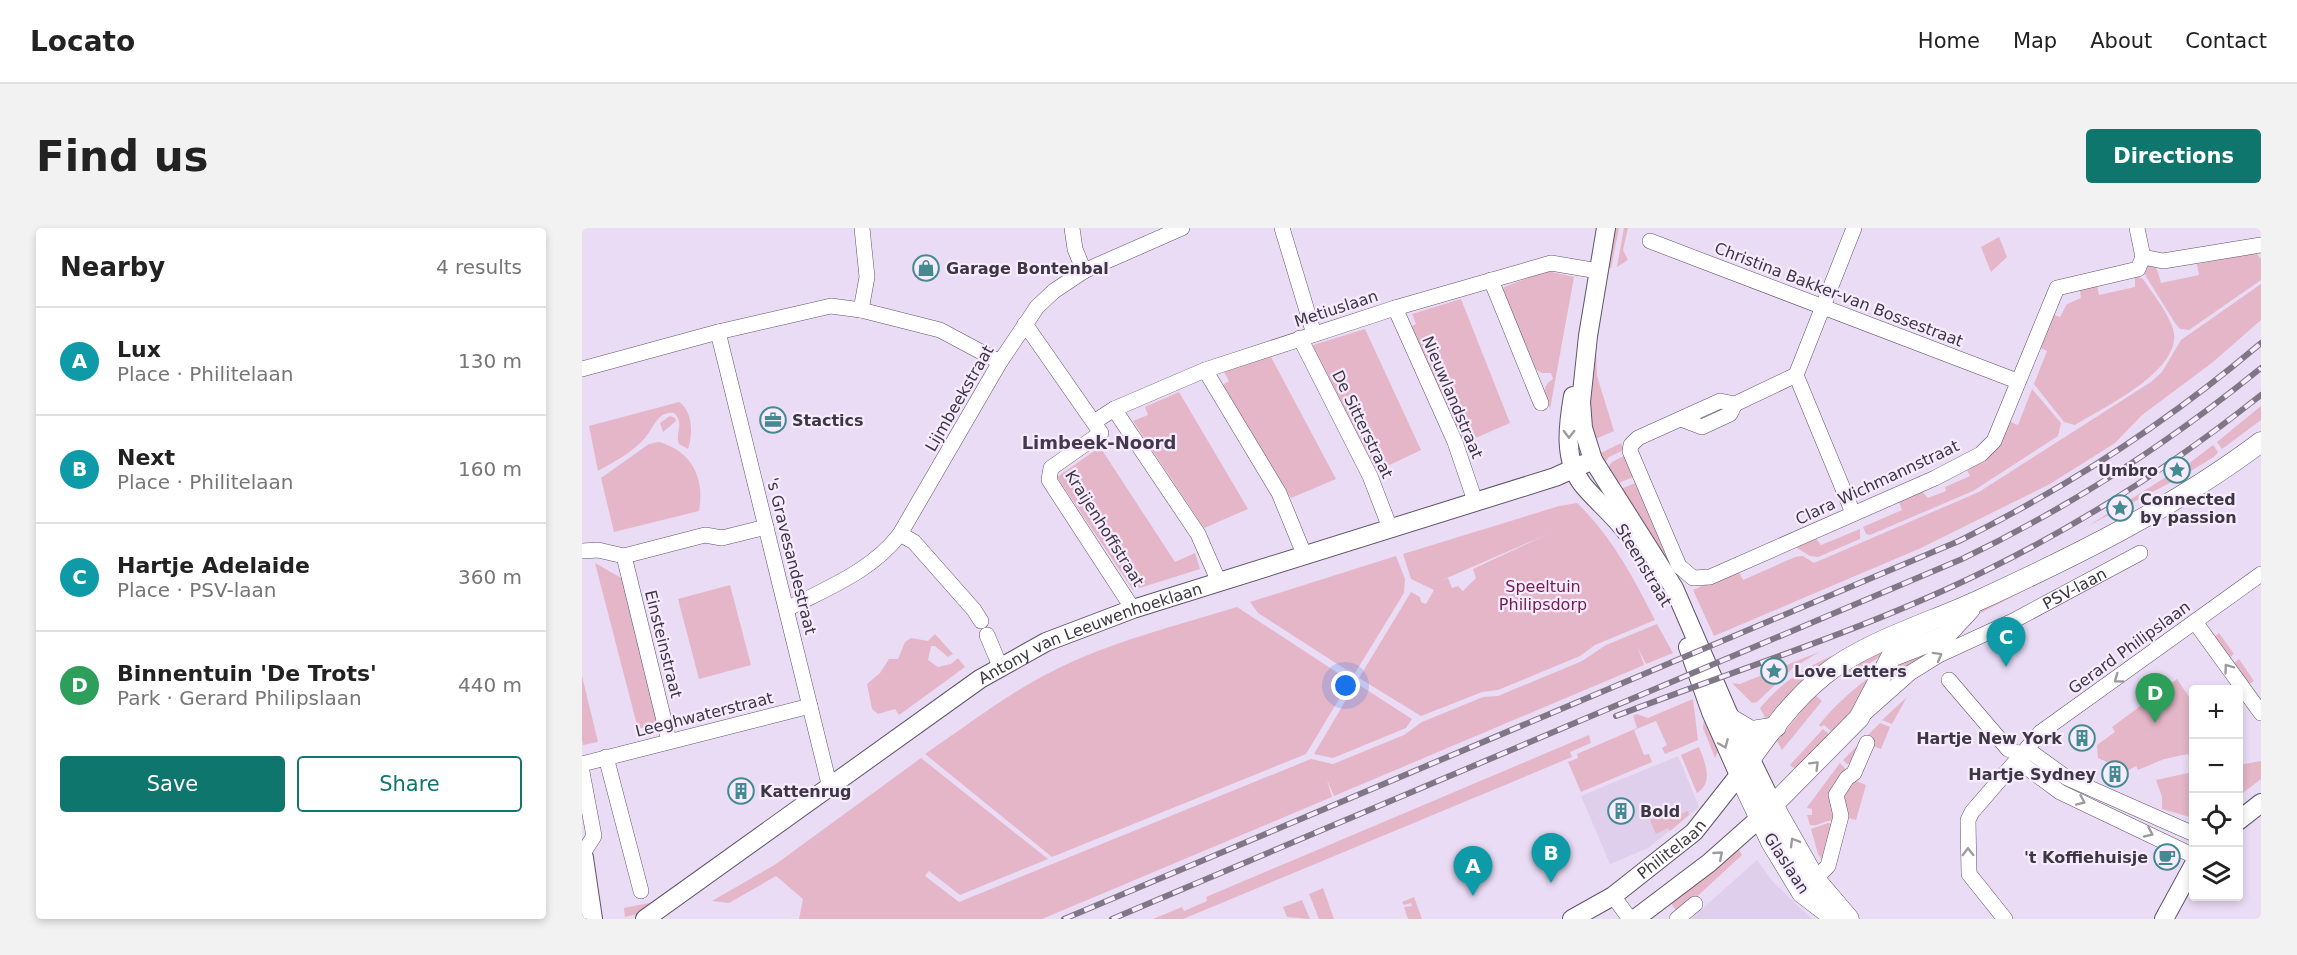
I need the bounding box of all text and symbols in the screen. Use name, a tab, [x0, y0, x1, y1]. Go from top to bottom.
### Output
text: Locato	[30, 25, 135, 58]
text: Home	[1918, 29, 1980, 53]
text: Map	[2013, 29, 2057, 53]
text: About	[2090, 29, 2152, 53]
text: Contact	[2185, 29, 2267, 53]
button: Directions	[2086, 129, 2261, 183]
text: Find us	[36, 132, 209, 181]
street label: Christina Bakker-van Bossestraat	[1712, 238, 1966, 351]
text: Nearby	[60, 252, 165, 282]
shop icon: Garage Bontenbal	[911, 253, 941, 283]
text: 4 results	[436, 255, 522, 279]
place label: Garage Bontenbal	[946, 259, 1109, 278]
street label: Metiuslaan	[1292, 286, 1380, 331]
street label: Nieuwlandstraat	[1418, 333, 1487, 461]
text: Lux	[117, 337, 161, 362]
street label: Lijmbeekstraat	[921, 342, 998, 455]
text: A	[72, 349, 87, 373]
text: 130 m	[458, 349, 522, 373]
text: Place · Philitelaan	[117, 362, 294, 386]
street label: De Sitterstraat	[1328, 367, 1397, 481]
office icon: Stactics	[758, 405, 788, 435]
place label: Stactics	[792, 411, 864, 430]
one-way arrow	[1563, 429, 1575, 438]
district label: Limbeek-Noord	[1022, 432, 1176, 453]
street label: Clara Wichmannstraat	[1792, 436, 1962, 529]
text: Next	[117, 445, 175, 470]
place icon: Umbro	[2162, 455, 2192, 485]
text: B	[72, 457, 87, 481]
text: 160 m	[458, 457, 522, 481]
place label: Umbro	[2098, 461, 2158, 480]
street label: Kraijenhoffstraat	[1061, 467, 1148, 590]
text: Place · Philitelaan	[117, 470, 294, 494]
street label: 's Gravesandestraat	[763, 476, 820, 637]
place label: Connected by passion	[2140, 490, 2237, 527]
place icon: Connected by passion	[2105, 493, 2135, 523]
street label: Steenstraat	[1611, 520, 1676, 610]
text: Hartje Adelaide	[117, 553, 310, 578]
street label: PSV-laan	[2039, 564, 2110, 613]
text: C	[72, 565, 87, 589]
text: 360 m	[458, 565, 522, 589]
park label: Speeltuin Philipsdorp	[1499, 577, 1587, 614]
text: Place · PSV-laan	[117, 578, 276, 602]
street label: Antony van Leeuwenhoeklaan	[975, 579, 1205, 688]
street label: Einsteinstraat	[641, 588, 686, 700]
street label: Gerard Philipslaan	[2065, 597, 2194, 698]
pin: C	[1986, 618, 2026, 667]
one-way arrow	[1932, 652, 1942, 663]
place icon: Love Letters	[1759, 656, 1789, 686]
text: Binnentuin 'De Trots'	[117, 661, 377, 686]
place label: Love Letters	[1794, 662, 1907, 681]
one-way arrow	[2224, 663, 2235, 674]
your location	[1331, 671, 1360, 700]
one-way arrow	[2113, 671, 2124, 682]
text: D	[71, 673, 88, 697]
text: 440 m	[458, 673, 522, 697]
pin: D	[2136, 674, 2174, 723]
map controls	[2189, 685, 2243, 901]
button: +	[2189, 685, 2243, 739]
text: Park · Gerard Philipslaan	[117, 686, 362, 710]
street label: Leeghwaterstraat	[633, 688, 775, 741]
building icon: Hartje New York	[2067, 723, 2097, 753]
place label: Hartje New York	[1916, 729, 2062, 748]
one-way arrow	[1717, 738, 1729, 749]
button: −	[2189, 739, 2243, 793]
button: Save	[60, 756, 285, 812]
button: Share	[297, 756, 522, 812]
building icon: Hartje Sydney	[2100, 759, 2130, 789]
one-way arrow	[1808, 761, 1819, 772]
place label: Hartje Sydney	[1968, 765, 2097, 784]
building icon: Kattenrug	[726, 776, 756, 806]
place label: Kattenrug	[760, 782, 851, 801]
button: locate	[2189, 793, 2243, 847]
one-way arrow	[2075, 794, 2086, 806]
building icon: Bold	[1606, 796, 1636, 826]
place label: Bold	[1640, 802, 1680, 821]
street label: Philitelaan	[1634, 816, 1710, 883]
one-way arrow	[2143, 825, 2154, 837]
street label: Glaslaan	[1760, 829, 1813, 897]
pin: B	[1532, 834, 1570, 883]
one-way arrow	[1790, 838, 1801, 848]
cafe icon: 't Koffiehuisje	[2152, 842, 2182, 872]
pin: A	[1454, 846, 1492, 896]
button: layers	[2189, 847, 2243, 901]
one-way arrow	[1962, 848, 1974, 857]
place label: 't Koffiehuisje	[2024, 848, 2148, 867]
one-way arrow	[1712, 852, 1723, 863]

